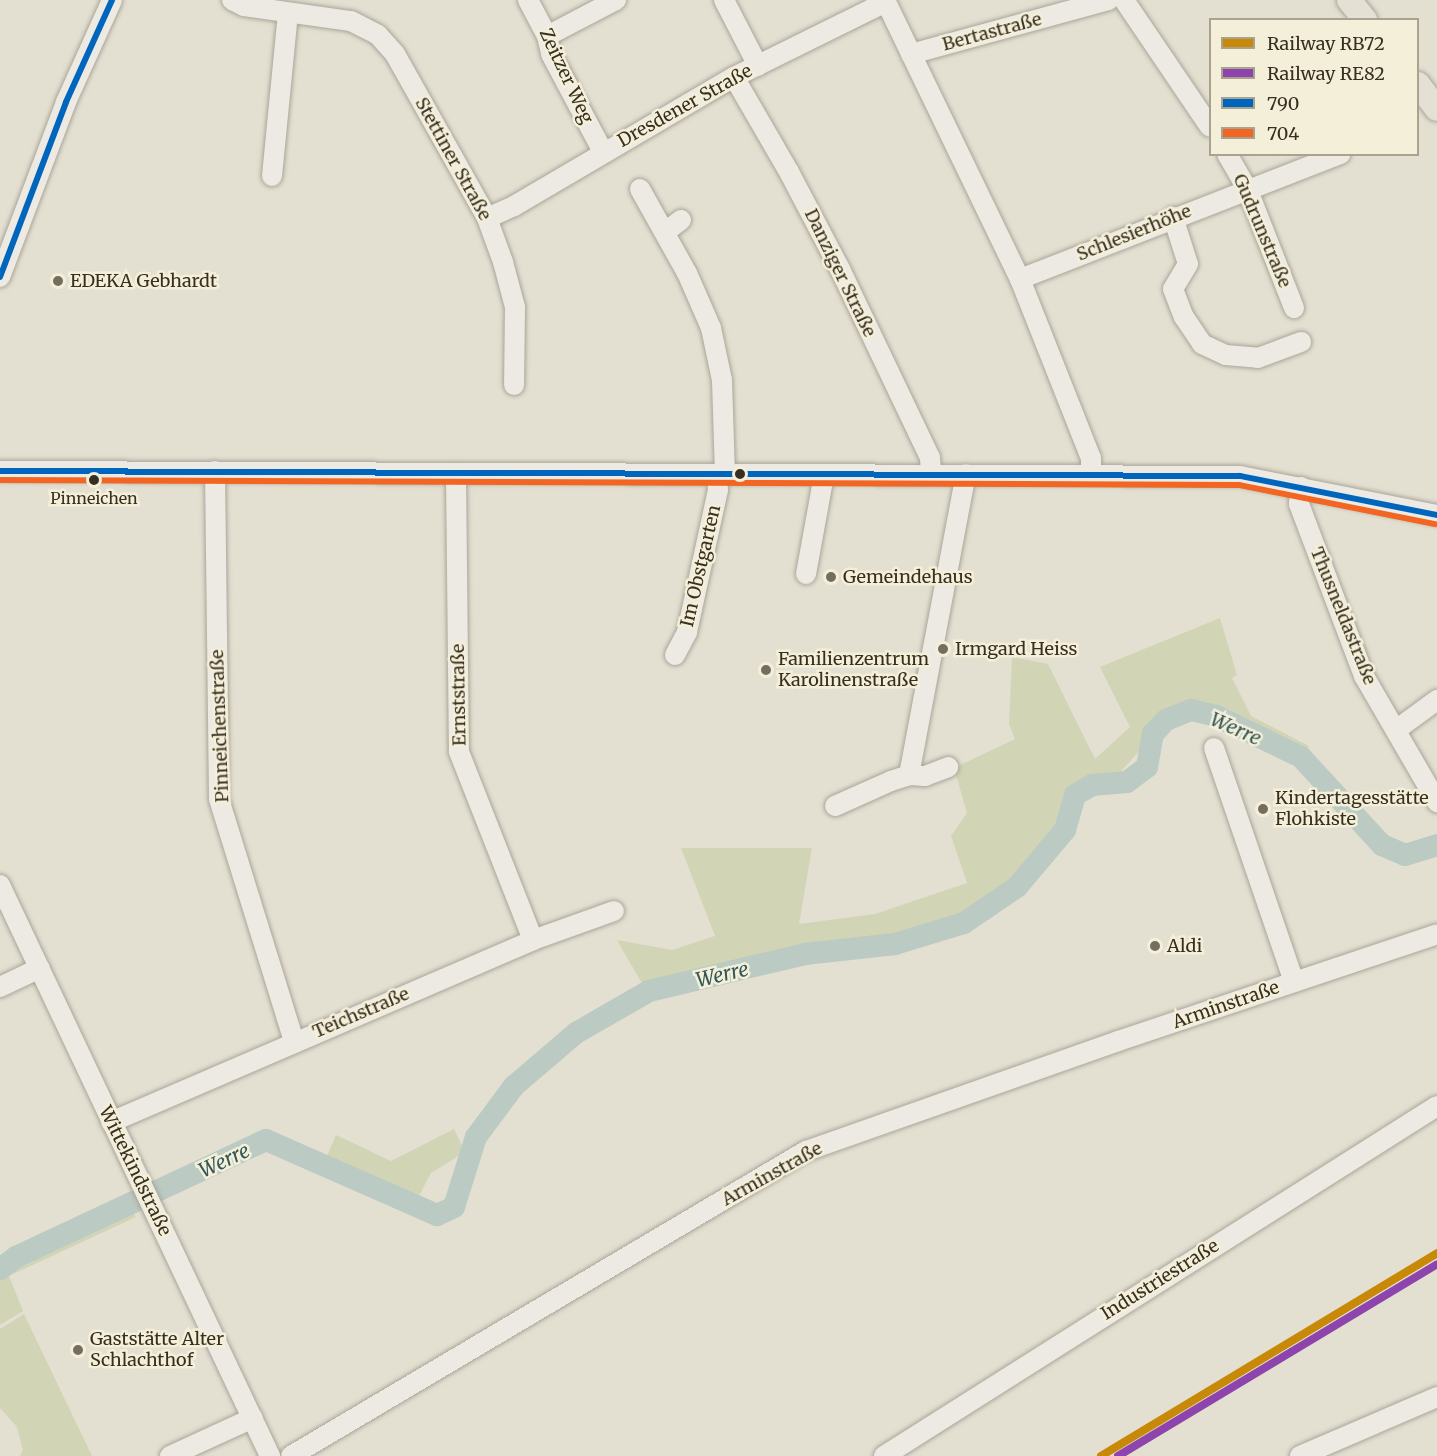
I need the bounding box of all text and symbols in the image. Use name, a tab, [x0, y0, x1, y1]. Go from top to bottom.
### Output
street label: Bertastraße	[940, 8, 1044, 56]
legend	[1209, 18, 1419, 156]
street label: Zeitzer Weg	[535, 25, 597, 127]
text: Railway RB72	[1267, 32, 1385, 55]
street label: Dresdener Straße	[614, 60, 756, 152]
text: Railway RE82	[1267, 62, 1385, 85]
text: 790	[1267, 92, 1299, 115]
street label: Stettiner Straße	[410, 94, 496, 224]
text: 704	[1267, 122, 1299, 145]
street label: Gudrunstraße	[1228, 171, 1296, 291]
street label: Schlesierhöhe	[1074, 200, 1194, 266]
street label: Danziger Straße	[800, 206, 880, 340]
place label: EDEKA Gebhardt	[70, 270, 217, 292]
marker: EDEKA Gebhardt	[51, 274, 65, 288]
unlabelled marker	[734, 468, 746, 480]
marker: Pinneichen	[88, 474, 100, 486]
place label: Pinneichen	[50, 488, 138, 508]
street label: Im Obstgarten	[676, 503, 726, 629]
street label: Thusneldastraße	[1306, 544, 1380, 688]
place label: Gemeindehaus	[843, 566, 972, 588]
marker: Gemeindehaus	[824, 570, 838, 584]
place label: Irmgard Heiss	[955, 638, 1077, 660]
marker: Irmgard Heiss	[936, 642, 950, 656]
street label: Ernststraße	[447, 644, 471, 746]
street label: Pinneichenstraße	[207, 649, 233, 803]
place label: Familienzentrum Karolinenstraße	[778, 649, 929, 692]
marker: Familienzentrum Karolinenstraße	[759, 663, 773, 677]
water label: Werre	[1207, 706, 1265, 750]
place label: Kindertagesstätte Flohkiste	[1275, 788, 1429, 830]
marker: Kindertagesstätte Flohkiste	[1256, 802, 1270, 816]
place label: Aldi	[1167, 935, 1202, 957]
marker: Aldi	[1148, 939, 1162, 953]
water label: Werre	[693, 956, 751, 992]
street label: Arminstraße	[1170, 977, 1282, 1033]
street label: Teichstraße	[310, 983, 412, 1043]
street label: Wittekindstraße	[94, 1103, 176, 1239]
water label: Werre	[195, 1138, 253, 1182]
street label: Arminstraße	[718, 1138, 826, 1210]
street label: Industriestraße	[1097, 1235, 1223, 1325]
place label: Gaststätte Alter Schlachthof	[90, 1329, 224, 1372]
marker: Gaststätte Alter Schlachthof	[71, 1343, 85, 1357]

